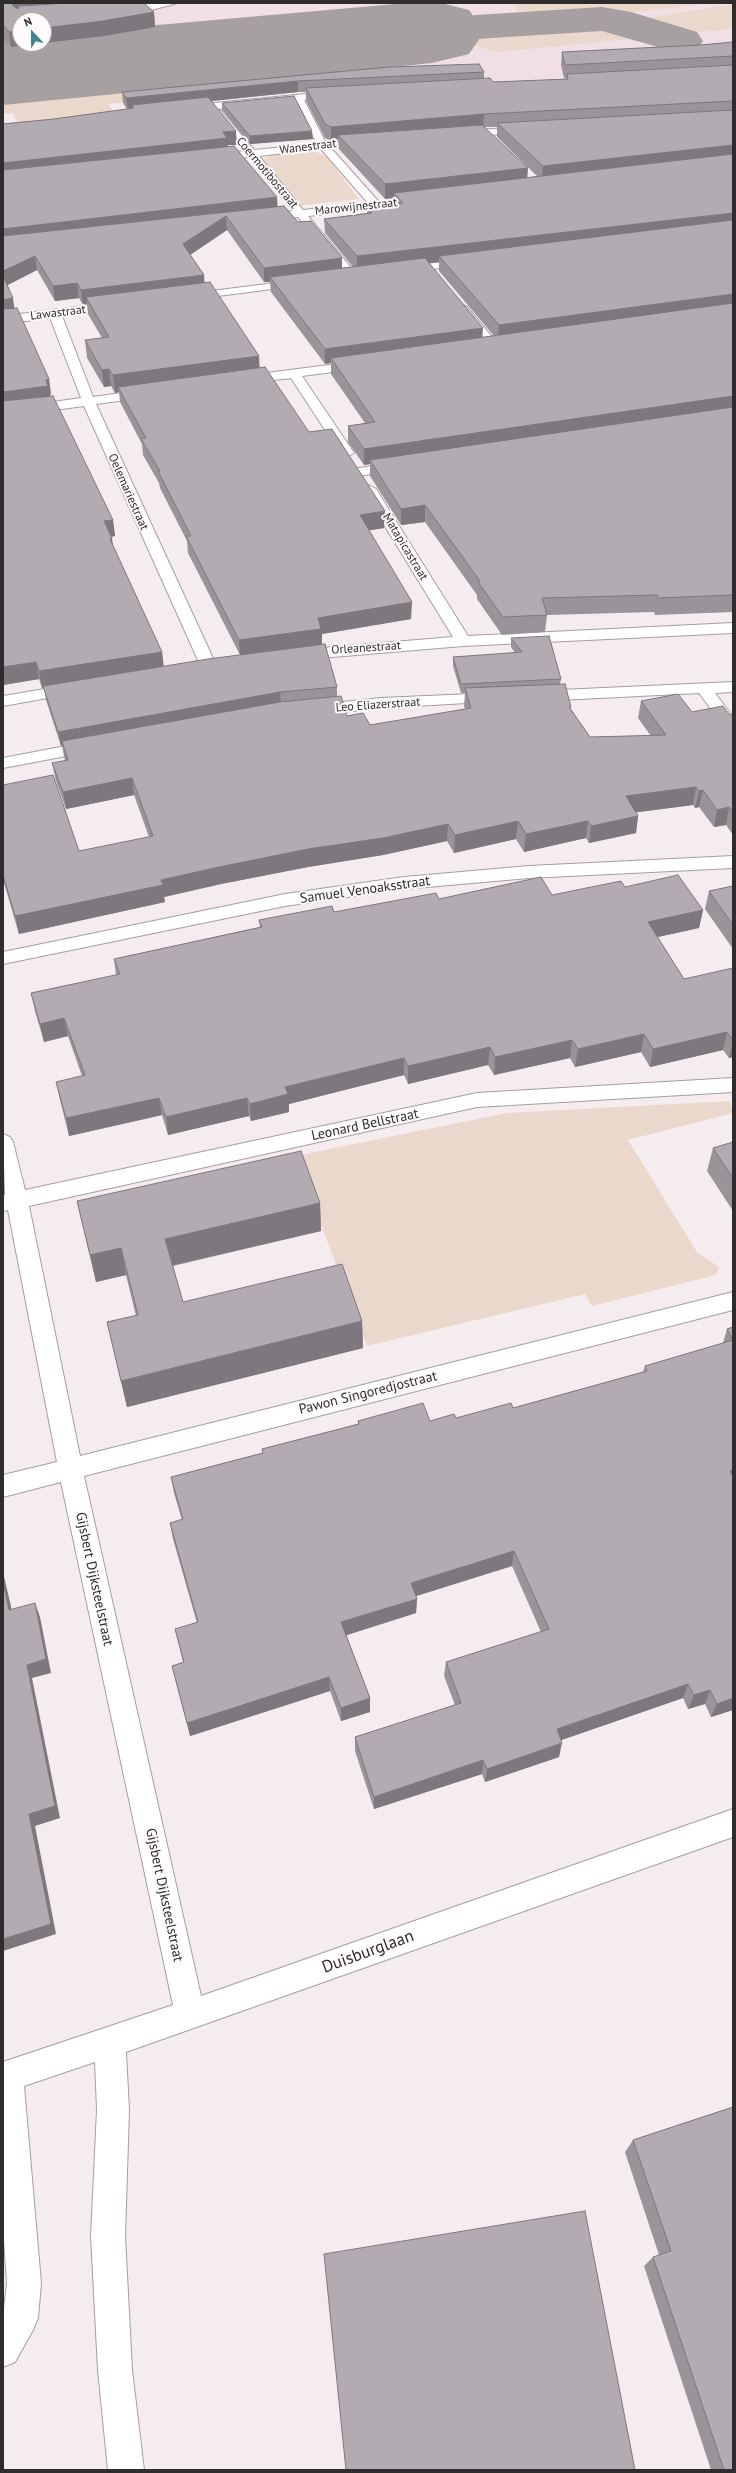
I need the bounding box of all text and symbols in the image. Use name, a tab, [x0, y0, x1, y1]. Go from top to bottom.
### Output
north arrow	[12, 12, 52, 52]
text: N	[22, 14, 34, 30]
street label: Coermotibostraat	[233, 134, 301, 212]
street label: Wanestraat	[279, 136, 337, 158]
street label: Marowijnestraat	[314, 196, 398, 218]
street label: Lawastraat	[29, 302, 87, 324]
street label: Oelemariestraat	[105, 452, 151, 532]
street label: Matapicastraat	[379, 511, 431, 583]
street label: Orleanestraat	[331, 638, 401, 658]
street label: Leo Eliazerstraat	[335, 695, 421, 715]
street label: Samuel Venoaksstraat	[299, 873, 431, 907]
street label: Leonard Bellstraat	[310, 1105, 420, 1145]
street label: Pawon Singoredjostraat	[297, 1368, 439, 1418]
street label: Gijsbert Dijksteelstraat	[72, 1511, 116, 1647]
street label: Gijsbert Dijksteelstraat	[142, 1827, 186, 1963]
street label: Duisburglaan	[319, 1926, 417, 1978]

